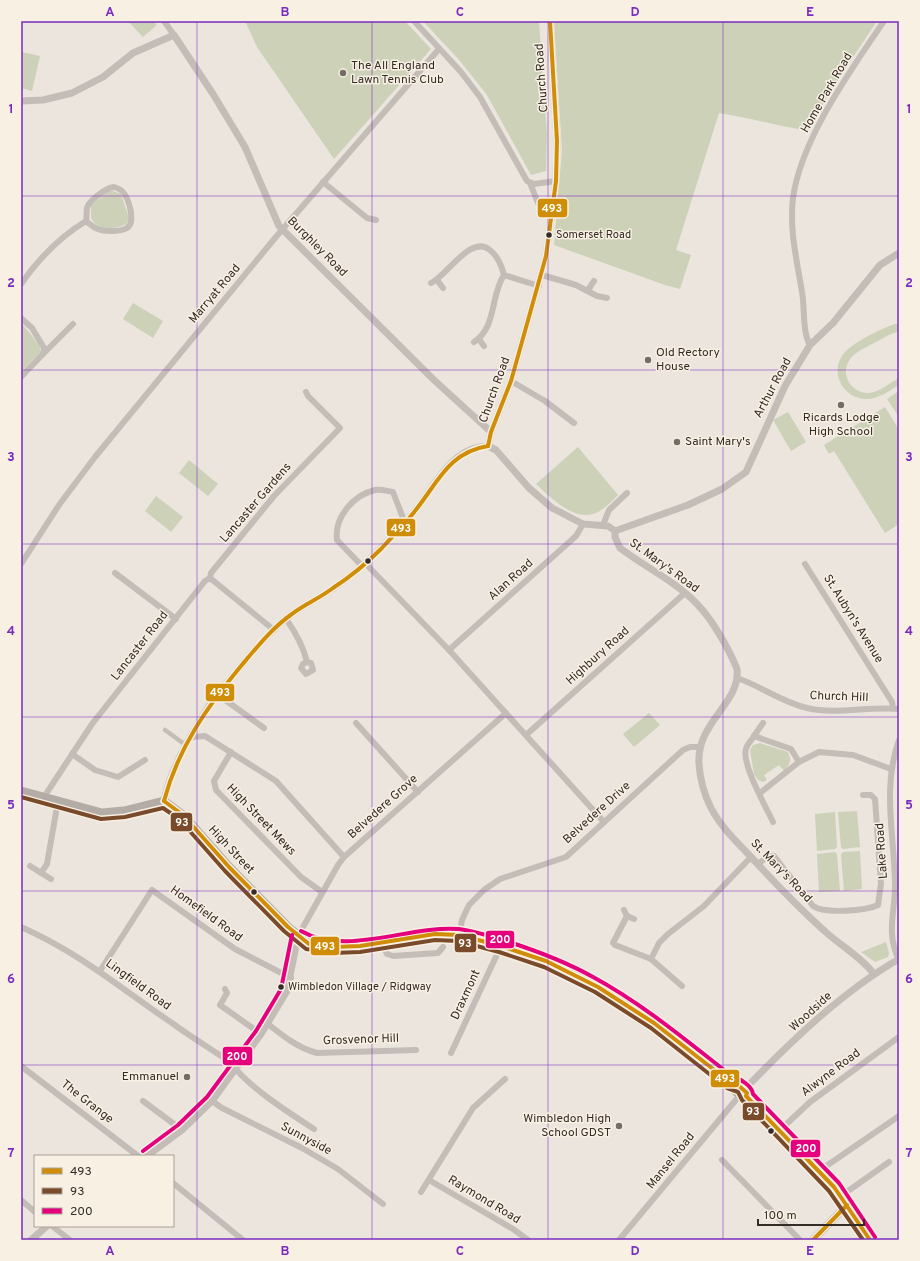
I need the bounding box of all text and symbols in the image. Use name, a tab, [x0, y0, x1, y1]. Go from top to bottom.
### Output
text: A	[105, 5, 115, 21]
text: B	[281, 5, 290, 21]
text: C	[456, 5, 464, 21]
text: D	[630, 5, 640, 21]
text: E	[806, 5, 814, 21]
street label: Church Road	[532, 43, 552, 113]
street label: Home Park Road	[798, 50, 856, 136]
place label: The All England Lawn Tennis Club	[351, 58, 444, 88]
marker: The All England Lawn Tennis Club	[338, 68, 348, 78]
text: 1	[8, 102, 14, 118]
text: 1	[906, 102, 912, 118]
line badge: 493	[537, 198, 568, 218]
text: 493	[542, 202, 562, 216]
street label: Burghley Road	[283, 213, 351, 281]
place label: Somerset Road	[556, 228, 631, 242]
marker: Somerset Road	[544, 230, 554, 240]
street label: Marryat Road	[186, 261, 244, 327]
text: 2	[7, 276, 15, 292]
text: 2	[905, 276, 913, 292]
place label: Old Rectory House	[656, 345, 720, 375]
street label: Church Road	[476, 355, 514, 425]
marker: Old Rectory House	[643, 355, 653, 365]
street label: Arthur Road	[750, 355, 796, 421]
marker: Ricards Lodge High School	[836, 400, 846, 410]
place label: Ricards Lodge High School	[803, 410, 879, 440]
place label: Saint Mary's	[685, 434, 751, 450]
marker: Saint Mary's	[672, 437, 682, 447]
text: 3	[7, 450, 15, 466]
text: 3	[905, 450, 913, 466]
street label: Lancaster Gardens	[217, 460, 295, 546]
line badge: 493	[386, 518, 416, 537]
text: 493	[391, 522, 411, 536]
street label: St. Mary's Road	[626, 535, 702, 597]
unlabelled marker	[363, 556, 373, 566]
street label: Alan Road	[485, 556, 537, 604]
street label: St. Aubyn's Avenue	[819, 572, 887, 666]
street label: Lancaster Road	[108, 608, 172, 684]
street label: Highbury Road	[563, 623, 633, 689]
text: 4	[7, 624, 15, 640]
text: 4	[905, 624, 913, 640]
line badge: 493	[205, 683, 235, 702]
text: 493	[210, 686, 230, 700]
street label: Church Hill	[809, 688, 869, 706]
street label: Belvedere Grove	[345, 771, 421, 843]
street label: Belvedere Drive	[560, 778, 634, 848]
street label: High Street Mews	[223, 781, 299, 859]
text: 5	[7, 798, 15, 814]
text: 5	[905, 798, 913, 814]
line badge: 93	[170, 812, 193, 832]
text: 93	[175, 816, 189, 830]
street label: Lake Road	[872, 822, 892, 880]
street label: High Street	[205, 823, 257, 877]
street label: St. Mary's Road	[747, 836, 815, 906]
street label: Homefield Road	[167, 882, 245, 946]
unlabelled marker	[249, 887, 259, 897]
line badge: 200	[485, 930, 515, 949]
line badge: 93	[454, 933, 477, 953]
text: 200	[489, 933, 511, 947]
line badge: 493	[310, 936, 340, 956]
text: 93	[458, 937, 472, 951]
text: 493	[315, 940, 335, 954]
street label: Lingfield Road	[102, 956, 174, 1014]
street label: Draxmont	[447, 967, 485, 1023]
text: 6	[7, 972, 15, 988]
text: 6	[905, 972, 913, 988]
place label: Wimbledon Village / Ridgway	[288, 980, 431, 994]
marker: Wimbledon Village / Ridgway	[276, 982, 286, 992]
street label: Woodside	[786, 989, 836, 1035]
street label: Grosvenor Hill	[323, 1031, 399, 1049]
street label: Alwyne Road	[798, 1045, 864, 1101]
line badge: 200	[222, 1046, 253, 1066]
text: 200	[226, 1050, 248, 1064]
place label: Emmanuel	[122, 1069, 179, 1085]
line badge: 493	[710, 1069, 740, 1088]
marker: Emmanuel	[182, 1072, 192, 1082]
text: 493	[715, 1072, 735, 1086]
street label: The Grange	[57, 1076, 117, 1128]
line badge: 93	[742, 1102, 765, 1121]
text: 93	[746, 1105, 760, 1119]
place label: Wimbledon High School GDST	[523, 1111, 611, 1141]
street label: Sunnyside	[278, 1119, 334, 1159]
marker: Wimbledon High School GDST	[614, 1121, 624, 1131]
unlabelled marker	[766, 1126, 776, 1136]
street label: Mansel Road	[643, 1129, 699, 1193]
line badge: 200	[790, 1139, 821, 1158]
text: 200	[795, 1142, 817, 1156]
text: 7	[8, 1146, 15, 1162]
text: 7	[906, 1146, 913, 1162]
legend	[34, 1155, 174, 1227]
text: 493	[70, 1164, 92, 1180]
street label: Raymond Road	[445, 1172, 523, 1228]
text: 93	[70, 1184, 84, 1200]
scale bar	[758, 1201, 864, 1227]
text: 200	[70, 1204, 93, 1220]
text: 100 m	[764, 1208, 797, 1224]
text: A	[105, 1244, 115, 1260]
text: B	[281, 1244, 290, 1260]
text: C	[456, 1244, 464, 1260]
text: D	[630, 1244, 640, 1260]
text: E	[806, 1244, 814, 1260]

